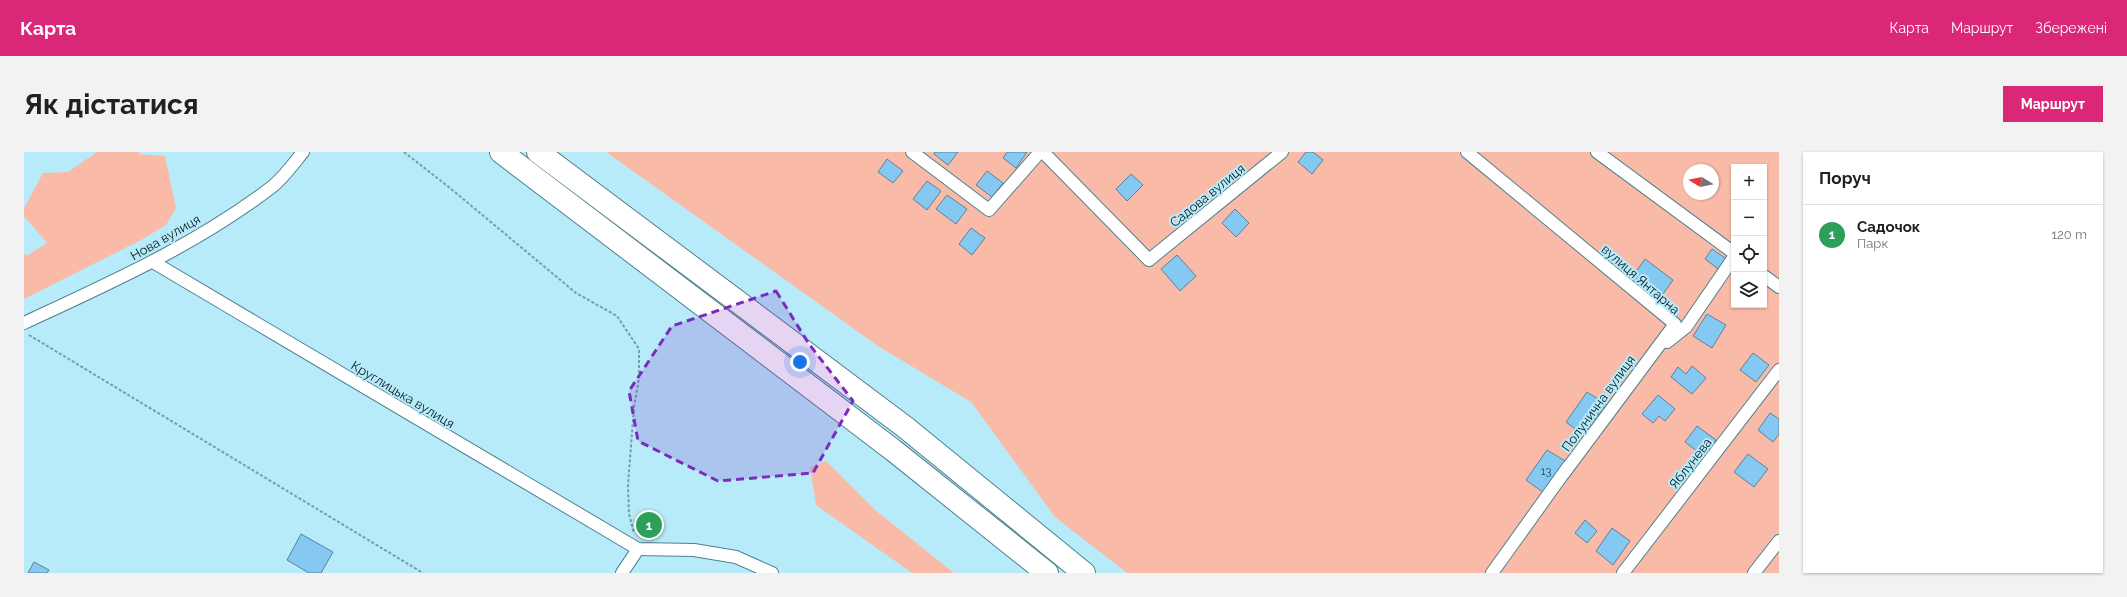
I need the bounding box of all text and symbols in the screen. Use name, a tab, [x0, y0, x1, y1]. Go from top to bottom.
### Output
text: Карта	[20, 17, 76, 39]
text: Карта	[1890, 20, 1929, 36]
text: Маршрут	[1951, 20, 2013, 36]
text: Збережені	[2035, 20, 2107, 36]
button: Маршрут	[2003, 86, 2103, 122]
text: Як дістатися	[24, 88, 198, 121]
street label: Садова вулиця	[1167, 161, 1248, 230]
north arrow	[1683, 164, 1719, 200]
map controls	[1731, 164, 1767, 308]
button: +	[1731, 164, 1767, 200]
text: Поруч	[1819, 168, 1871, 188]
button: −	[1731, 200, 1767, 236]
street label: Нова вулиця	[128, 211, 203, 263]
text: Садочок	[1857, 218, 1920, 236]
text: 1	[1829, 227, 1835, 242]
text: 120 m	[2051, 227, 2087, 242]
button: locate	[1731, 236, 1767, 272]
text: Парк	[1857, 236, 1888, 251]
street label: вулиця Янтарна	[1599, 241, 1683, 317]
button: layers	[1731, 272, 1767, 308]
your location	[790, 352, 810, 372]
street label: Полунична вулиця	[1559, 352, 1638, 454]
street label: Круглицька вулиця	[348, 358, 457, 431]
street label: Яблунева	[1666, 435, 1715, 492]
house number: 13	[1541, 465, 1551, 478]
pin: 1	[636, 510, 662, 540]

